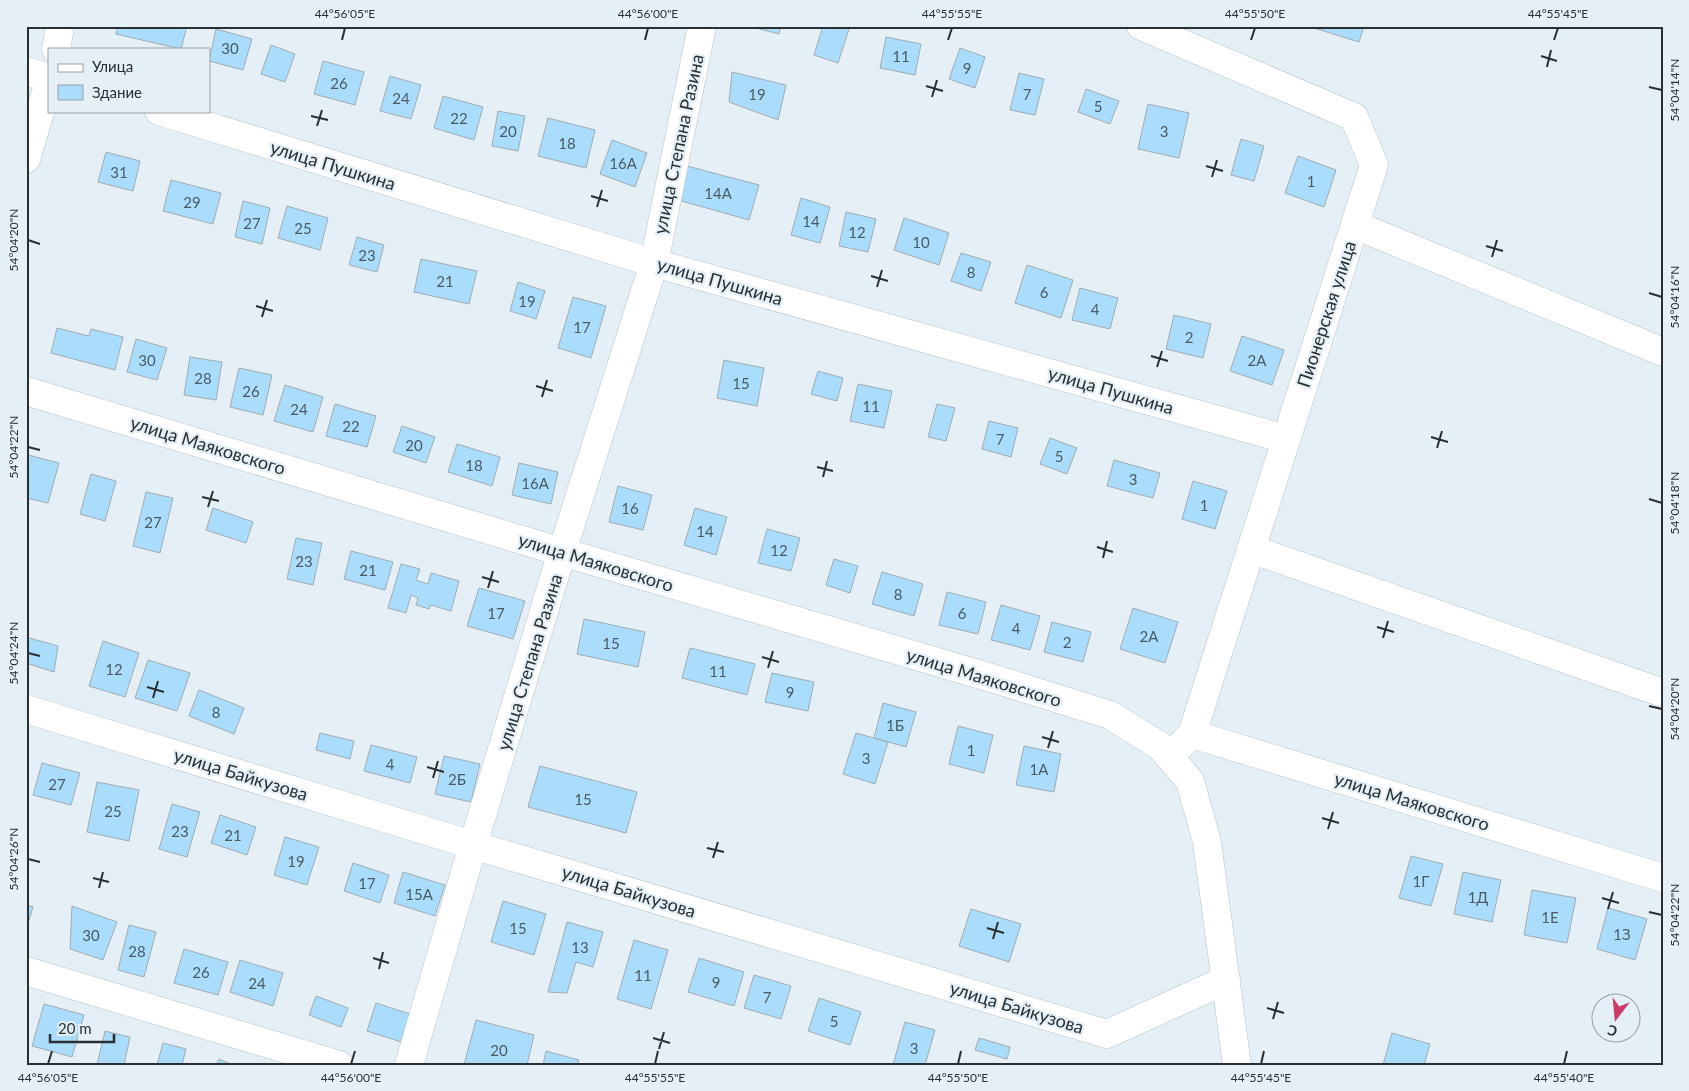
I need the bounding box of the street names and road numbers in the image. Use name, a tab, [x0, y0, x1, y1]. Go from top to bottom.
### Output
street label: улица Степана Разина	[648, 52, 708, 236]
street label: улица Пушкина	[268, 136, 398, 194]
street label: Пионерская улица	[1292, 238, 1360, 390]
street label: улица Пушкина	[655, 253, 785, 309]
street label: улица Пушкина	[1046, 362, 1176, 418]
street label: улица Маяковского	[128, 411, 288, 479]
street label: улица Маяковского	[516, 528, 676, 596]
street label: улица Степана Разина	[492, 571, 566, 753]
street label: улица Маяковского	[904, 643, 1064, 711]
street label: улица Байкузова	[171, 743, 311, 805]
street label: улица Маяковского	[1332, 767, 1492, 835]
street label: улица Байкузова	[559, 860, 699, 922]
street label: улица Байкузова	[947, 976, 1087, 1038]

